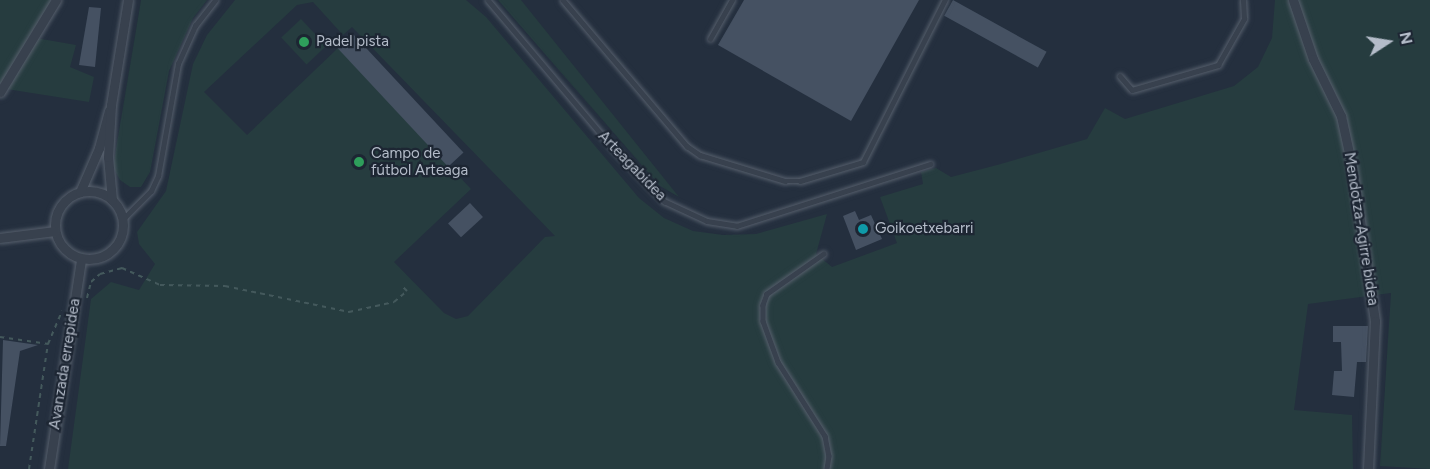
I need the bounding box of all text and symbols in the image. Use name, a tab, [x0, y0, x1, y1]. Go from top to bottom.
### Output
north arrow	[1358, 12, 1418, 72]
text: N	[1396, 30, 1417, 46]
place label: Padel pista	[316, 33, 389, 51]
marker: Padel pista	[297, 35, 311, 49]
street label: Arteagabidea	[594, 127, 670, 205]
place label: Campo de fútbol Arteaga	[371, 144, 468, 179]
street label: Mendotza-Agirre bidea	[1340, 151, 1382, 307]
marker: Campo de fútbol Arteaga	[352, 155, 366, 169]
place label: Goikoetxebarri	[875, 220, 974, 238]
marker: Goikoetxebarri	[856, 222, 870, 236]
street label: Avanzada errepidea	[46, 297, 84, 431]

